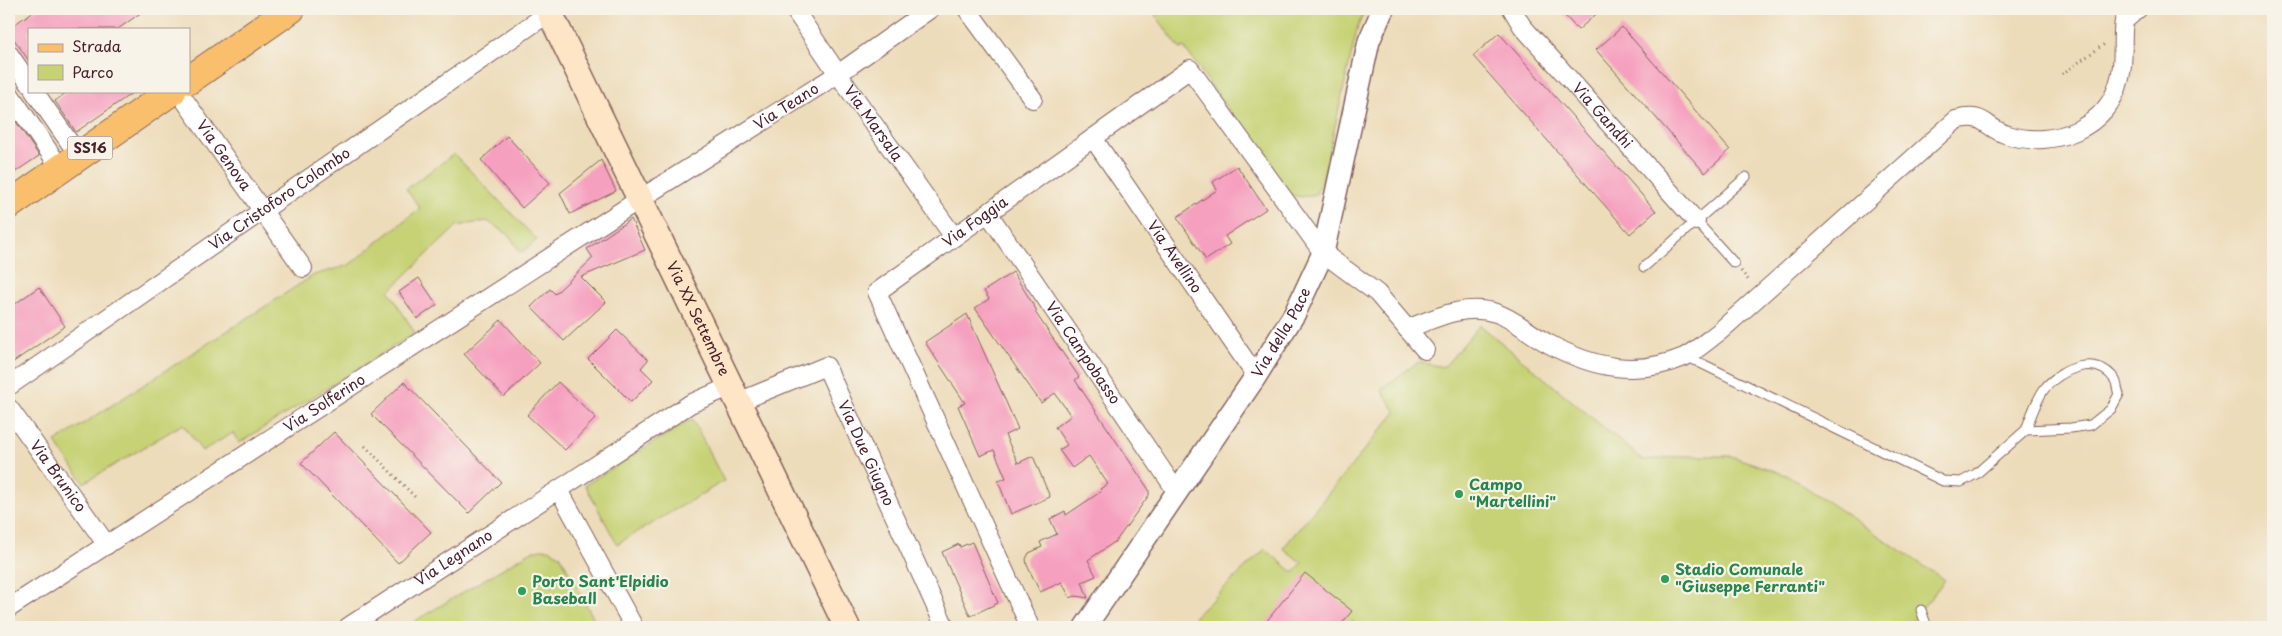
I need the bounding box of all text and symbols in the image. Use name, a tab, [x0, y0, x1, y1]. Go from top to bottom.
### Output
legend	[28, 28, 190, 92]
text: Strada	[72, 34, 122, 57]
text: Parco	[72, 60, 114, 83]
street label: Via Teano	[748, 76, 823, 135]
street label: Via Gandhi	[1567, 77, 1639, 153]
street label: Via Marsala	[839, 80, 909, 165]
street label: Via Genova	[192, 114, 258, 196]
road number: SS16	[68, 136, 112, 160]
street label: Via Cristoforo Colombo	[203, 140, 354, 255]
street label: Via Foggia	[937, 189, 1013, 252]
street label: Via Avellino	[1142, 215, 1209, 297]
street label: Via XX Settembre	[662, 257, 737, 379]
street label: Via della Pace	[1245, 283, 1315, 382]
street label: Via Campobasso	[1041, 296, 1127, 408]
street label: Via Solferino	[278, 367, 369, 437]
street label: Via Due Giugno	[833, 396, 901, 509]
street label: Via Brunico	[25, 435, 93, 516]
place label: Campo "Martellini"	[1469, 472, 1556, 512]
marker: Campo "Martellini"	[1453, 488, 1465, 500]
street label: Via Legnano	[409, 523, 496, 591]
place label: Stadio Comunale "Giuseppe Ferranti"	[1675, 557, 1825, 597]
place label: Porto Sant'Elpidio Baseball	[532, 569, 669, 609]
marker: Stadio Comunale "Giuseppe Ferranti"	[1659, 573, 1671, 585]
marker: Porto Sant'Elpidio Baseball	[516, 585, 528, 597]

